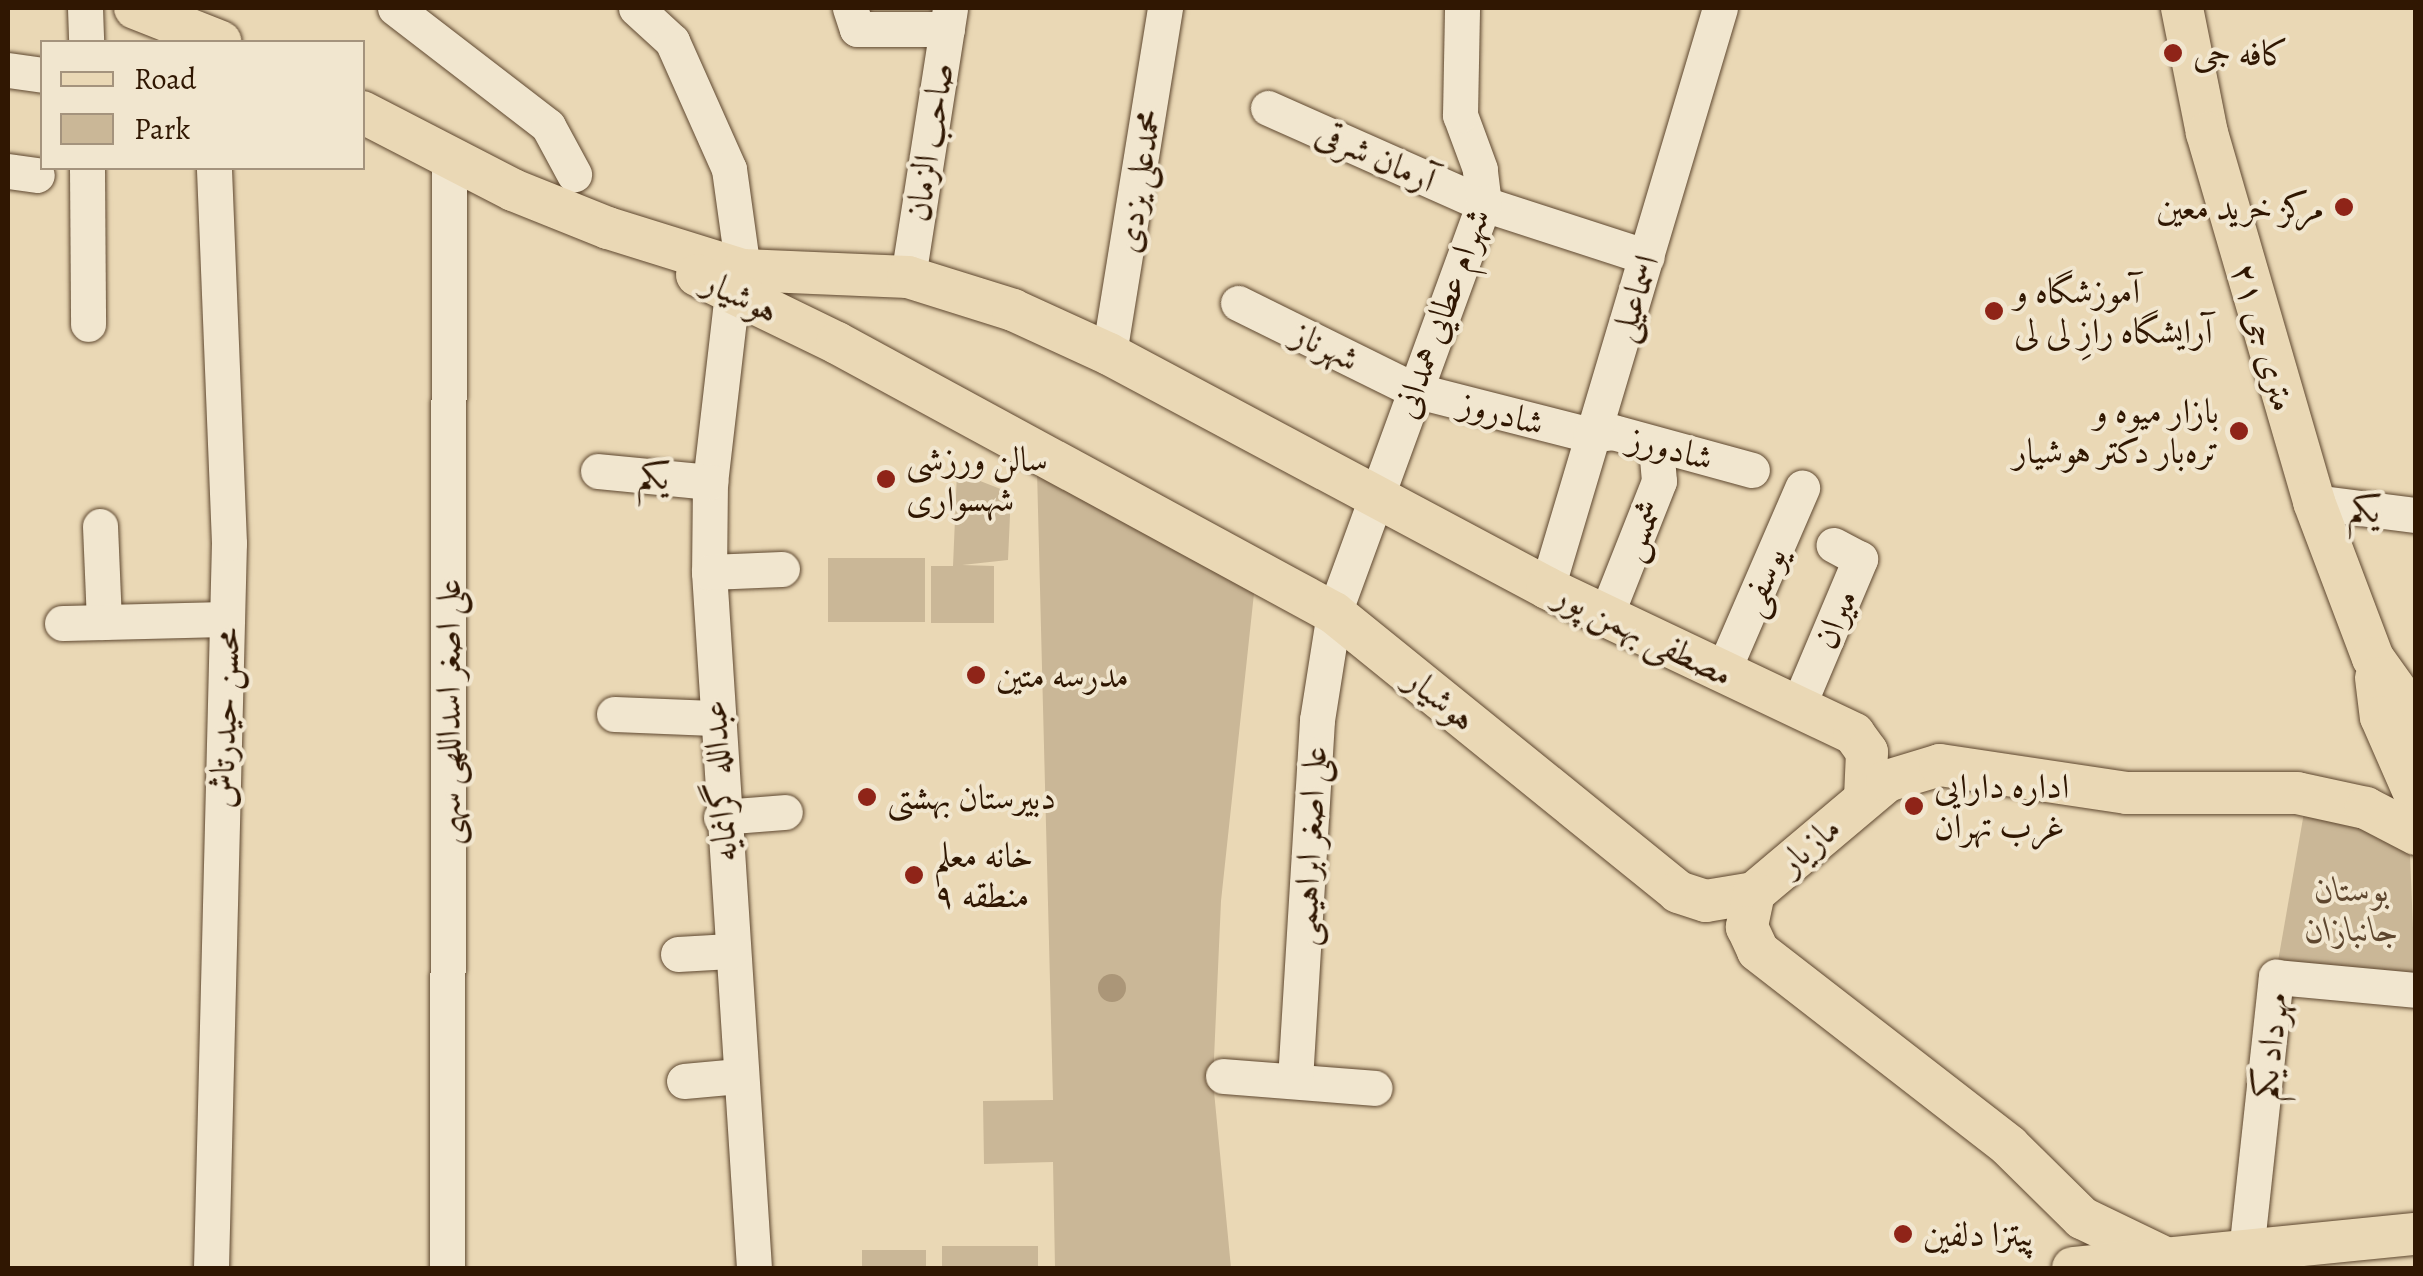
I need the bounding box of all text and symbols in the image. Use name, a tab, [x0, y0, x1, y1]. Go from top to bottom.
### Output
place label: کافه جی	[2193, 32, 2289, 74]
legend	[40, 40, 365, 170]
marker: کافه جی	[2162, 42, 2184, 64]
text: Road	[134, 59, 196, 99]
street label: صاحب الزمان	[896, 60, 962, 224]
street label: محمدعلی یزدی	[1106, 106, 1170, 256]
text: Park	[134, 109, 190, 149]
street label: آرمان شرقی	[1310, 111, 1442, 201]
place label: مرکز خرید معین	[2156, 186, 2324, 228]
marker: مرکز خرید معین	[2333, 196, 2355, 218]
street label: شهرام عطایی همدانی	[1384, 202, 1498, 424]
street label: اسماعیلی	[1600, 249, 1668, 347]
street label: ۲۱ متری جی	[2223, 258, 2305, 416]
street label: هوشیار	[697, 260, 785, 332]
place label: آموزشگاه و آرایشگاه رازِ لی لی	[2014, 270, 2213, 352]
marker: آموزشگاه و آرایشگاه رازِ لی لی	[1983, 300, 2005, 322]
street label: شهرناز	[1286, 312, 1366, 380]
street label: شادروز	[1455, 382, 1549, 444]
place label: بازار میوه و تره‌بار دکتر هوشیار	[2013, 390, 2219, 472]
street label: شادورز	[1624, 417, 1718, 479]
marker: بازار میوه و تره‌بار دکتر هوشیار	[2228, 420, 2250, 442]
place label: سالن ورزشی شهسواری	[906, 438, 1048, 520]
street label: یکم	[636, 453, 672, 499]
marker: سالن ورزشی شهسواری	[875, 468, 897, 490]
street label: یکم	[2347, 486, 2383, 532]
street label: شمس	[1609, 493, 1671, 567]
street label: یوسفی	[1729, 540, 1795, 622]
street label: مصطفی بهمن پور	[1548, 573, 1740, 695]
street label: علی اصغر اسداللهی سهی	[427, 579, 469, 845]
street label: میران	[1804, 583, 1866, 655]
street label: محسن حیدرتاش	[200, 627, 248, 809]
place label: مدرسه متین	[996, 654, 1129, 696]
street label: هوشیار	[1397, 658, 1485, 740]
marker: مدرسه متین	[965, 664, 987, 686]
street label: عبدالله گرانمایه	[692, 699, 746, 863]
street label: علی اصغر ابراهیمی	[1283, 745, 1335, 947]
place label: اداره دارایی غرب تهران	[1934, 765, 2069, 847]
place label: دبیرستان بهشتی	[887, 776, 1056, 818]
marker: دبیرستان بهشتی	[856, 786, 878, 808]
marker: اداره دارایی غرب تهران	[1903, 795, 1925, 817]
street label: مازیار	[1769, 807, 1849, 883]
place label: خانه معلم منطقه ۹	[934, 834, 1033, 916]
marker: خانه معلم منطقه ۹	[903, 864, 925, 886]
park label: بوستان جانبازان	[2305, 868, 2399, 950]
street label: مهرداد یکم	[2243, 990, 2297, 1102]
place label: پیتزا دلفین	[1923, 1213, 2035, 1255]
marker: پیتزا دلفین	[1892, 1223, 1914, 1245]

